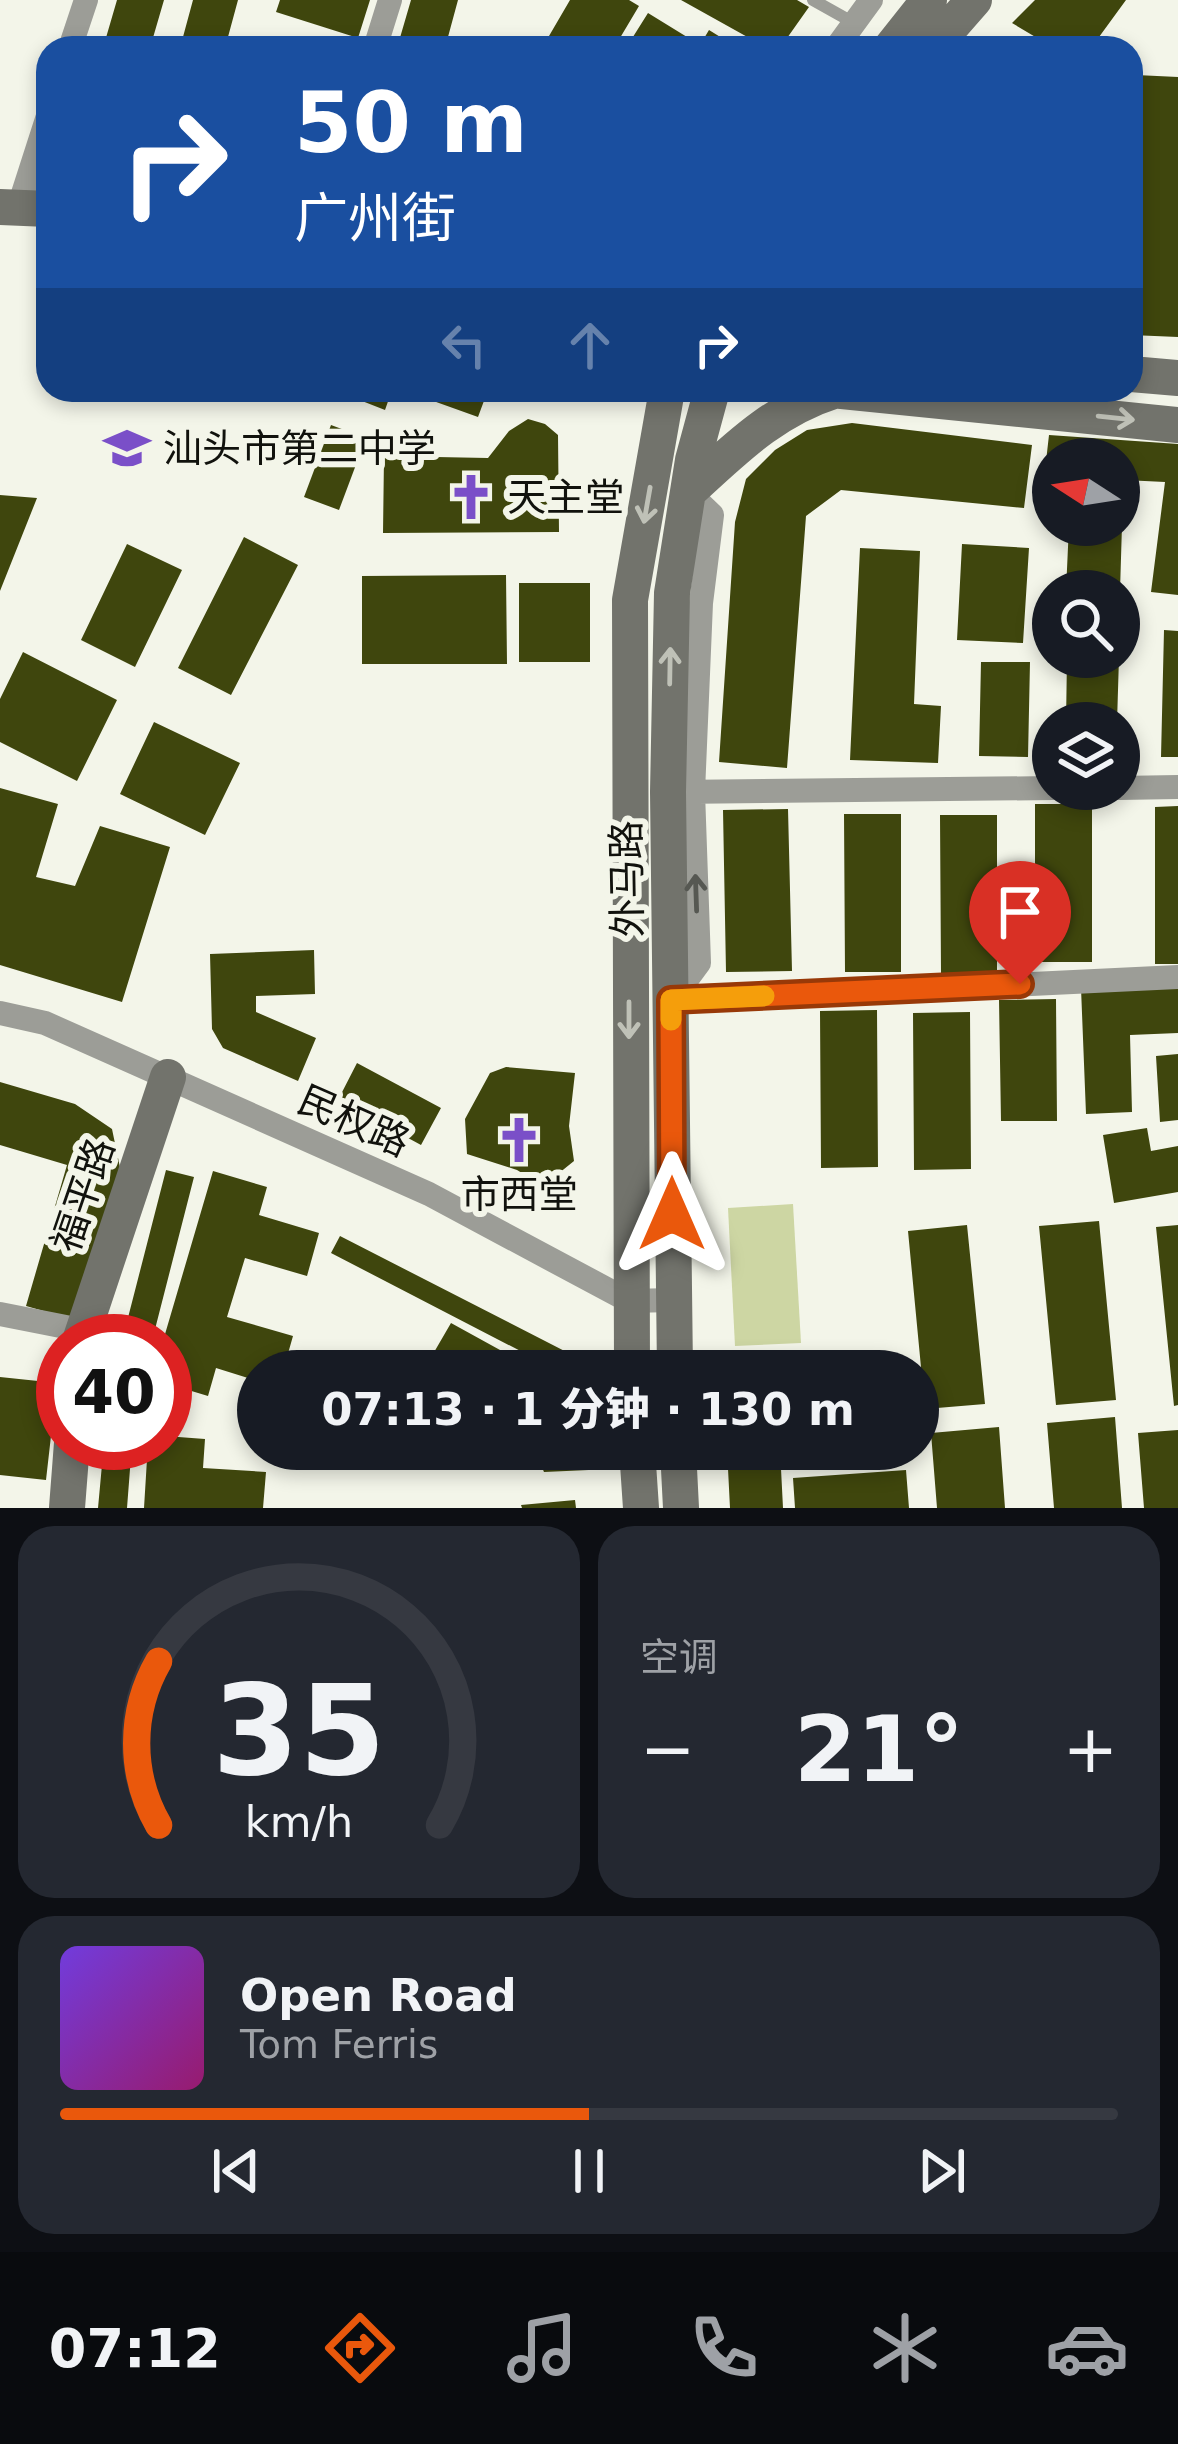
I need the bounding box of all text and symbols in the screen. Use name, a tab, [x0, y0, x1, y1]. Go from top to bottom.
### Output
text: 50 m	[294, 74, 528, 172]
icon: right	[96, 84, 252, 240]
text: 广州街	[294, 187, 456, 250]
icon: left	[431, 312, 497, 378]
icon: ahead	[557, 312, 623, 378]
icon: right	[683, 312, 749, 378]
one-way arrow	[1096, 407, 1135, 430]
school or university icon: 汕头市第二中学	[102, 423, 152, 473]
place label: 汕头市第二中学	[163, 426, 436, 471]
north arrow	[1032, 438, 1140, 546]
map controls	[1032, 438, 1140, 810]
church icon: 天主堂	[446, 472, 496, 522]
place label: 天主堂	[507, 475, 624, 520]
one-way arrow	[634, 485, 657, 524]
button: search	[1032, 570, 1140, 678]
one-way arrow	[659, 647, 682, 686]
button: layers	[1032, 702, 1140, 810]
street label: 外马路	[603, 820, 651, 938]
pin	[969, 861, 1071, 984]
one-way arrow	[684, 874, 707, 913]
icon: arrive	[987, 879, 1053, 945]
one-way arrow	[618, 1000, 640, 1039]
street label: 民权路	[291, 1077, 417, 1165]
church icon: 市西堂	[494, 1115, 544, 1165]
street label: 福平路	[43, 1132, 123, 1258]
position arrow	[609, 1151, 735, 1277]
place label: 市西堂	[460, 1172, 578, 1217]
speed limit sign: 40	[36, 1314, 192, 1470]
text: 07:13 · 1 分钟 · 130 m	[321, 1383, 855, 1436]
text: 空调	[640, 1635, 718, 1680]
text: 35	[212, 1658, 386, 1803]
text: 21°	[794, 1697, 964, 1802]
text: −	[640, 1711, 695, 1788]
text: +	[1063, 1711, 1118, 1788]
text: km/h	[245, 1797, 353, 1847]
text: Open Road	[240, 1969, 517, 2022]
text: Tom Ferris	[240, 2022, 438, 2067]
icon: previous	[203, 2138, 269, 2204]
icon: pause	[556, 2138, 622, 2204]
icon: next	[909, 2138, 975, 2204]
icon: directions	[318, 2306, 402, 2390]
icon: music	[500, 2306, 584, 2390]
icon: phone	[682, 2306, 766, 2390]
icon: climate	[863, 2306, 947, 2390]
icon: car	[1045, 2306, 1129, 2390]
text: 07:12	[49, 2317, 221, 2380]

